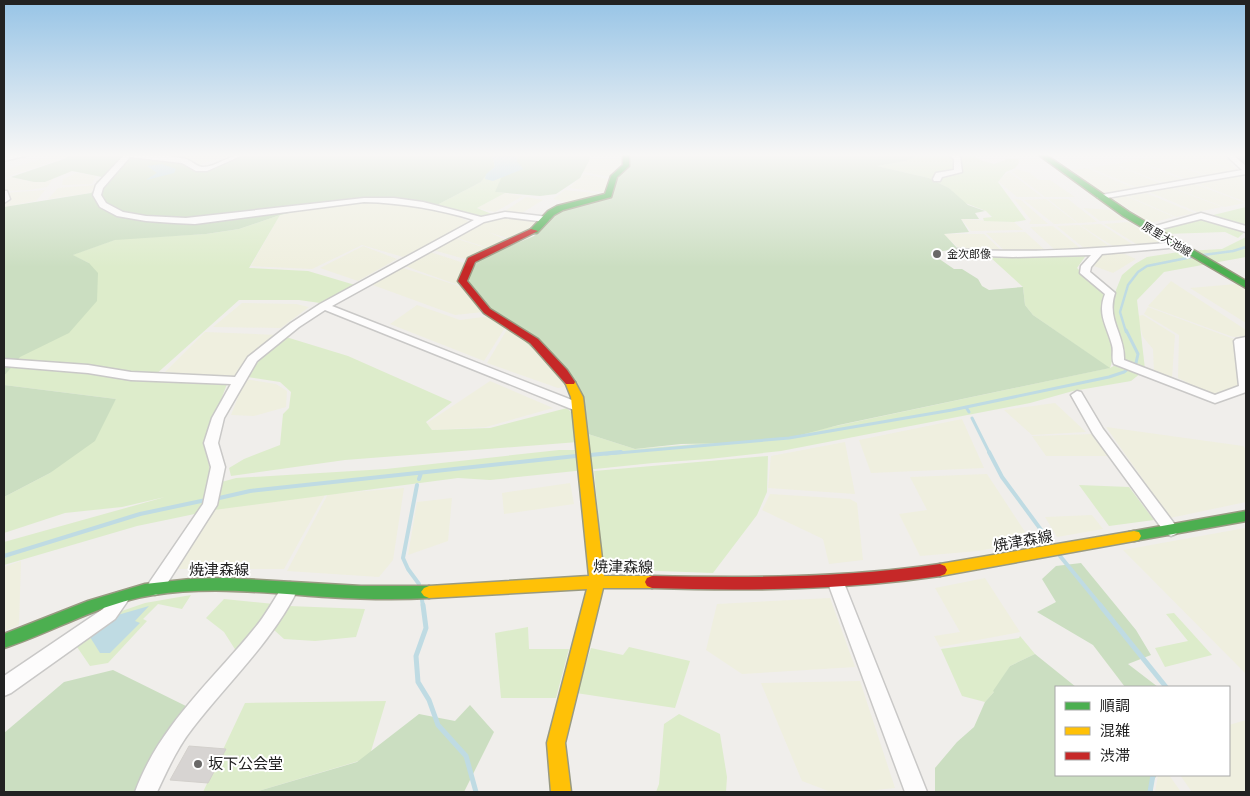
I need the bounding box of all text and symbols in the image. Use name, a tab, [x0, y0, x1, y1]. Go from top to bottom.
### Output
street label: 原里大池線	[1140, 220, 1194, 259]
marker: 金次郎像	[931, 248, 943, 260]
place label: 金次郎像	[947, 248, 991, 261]
street label: 焼津森線	[992, 527, 1054, 555]
street label: 焼津森線	[593, 557, 653, 577]
street label: 焼津森線	[189, 561, 249, 579]
legend	[1055, 686, 1230, 776]
text: 順調	[1100, 697, 1130, 715]
text: 混雑	[1100, 722, 1130, 740]
text: 渋滞	[1100, 747, 1130, 765]
place label: 坂下公会堂	[208, 755, 283, 773]
marker: 坂下公会堂	[192, 758, 204, 770]

